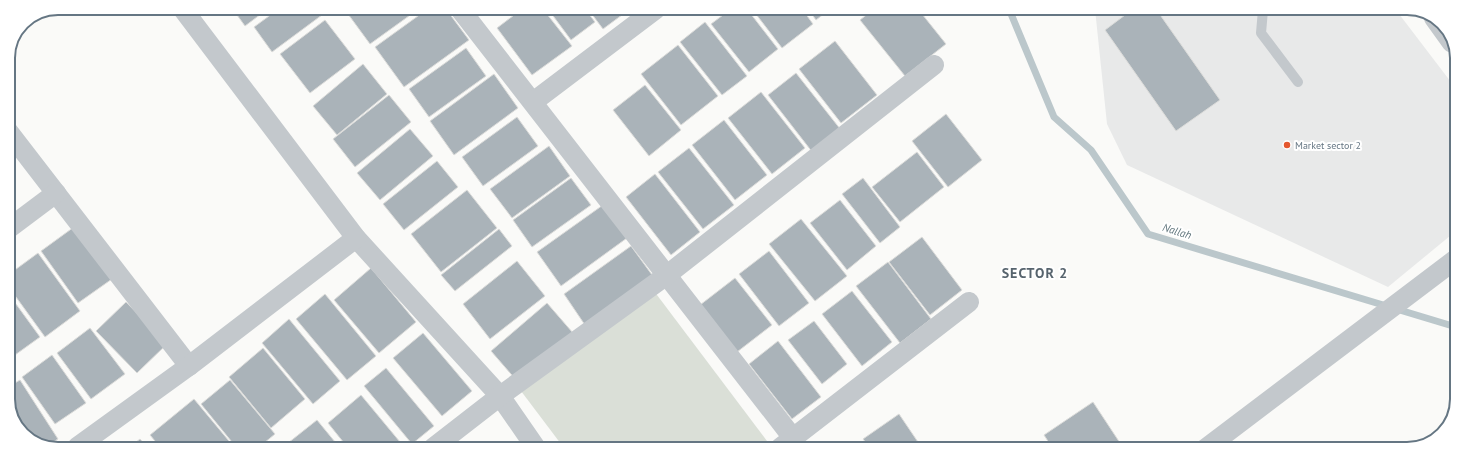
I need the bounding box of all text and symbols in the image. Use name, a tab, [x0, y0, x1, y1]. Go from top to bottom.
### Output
place label: Market sector 2	[1295, 139, 1361, 152]
marker: Market sector 2	[1282, 140, 1292, 150]
water label: Nallah	[1161, 220, 1193, 242]
district label: SECTOR 2	[1002, 264, 1068, 282]

